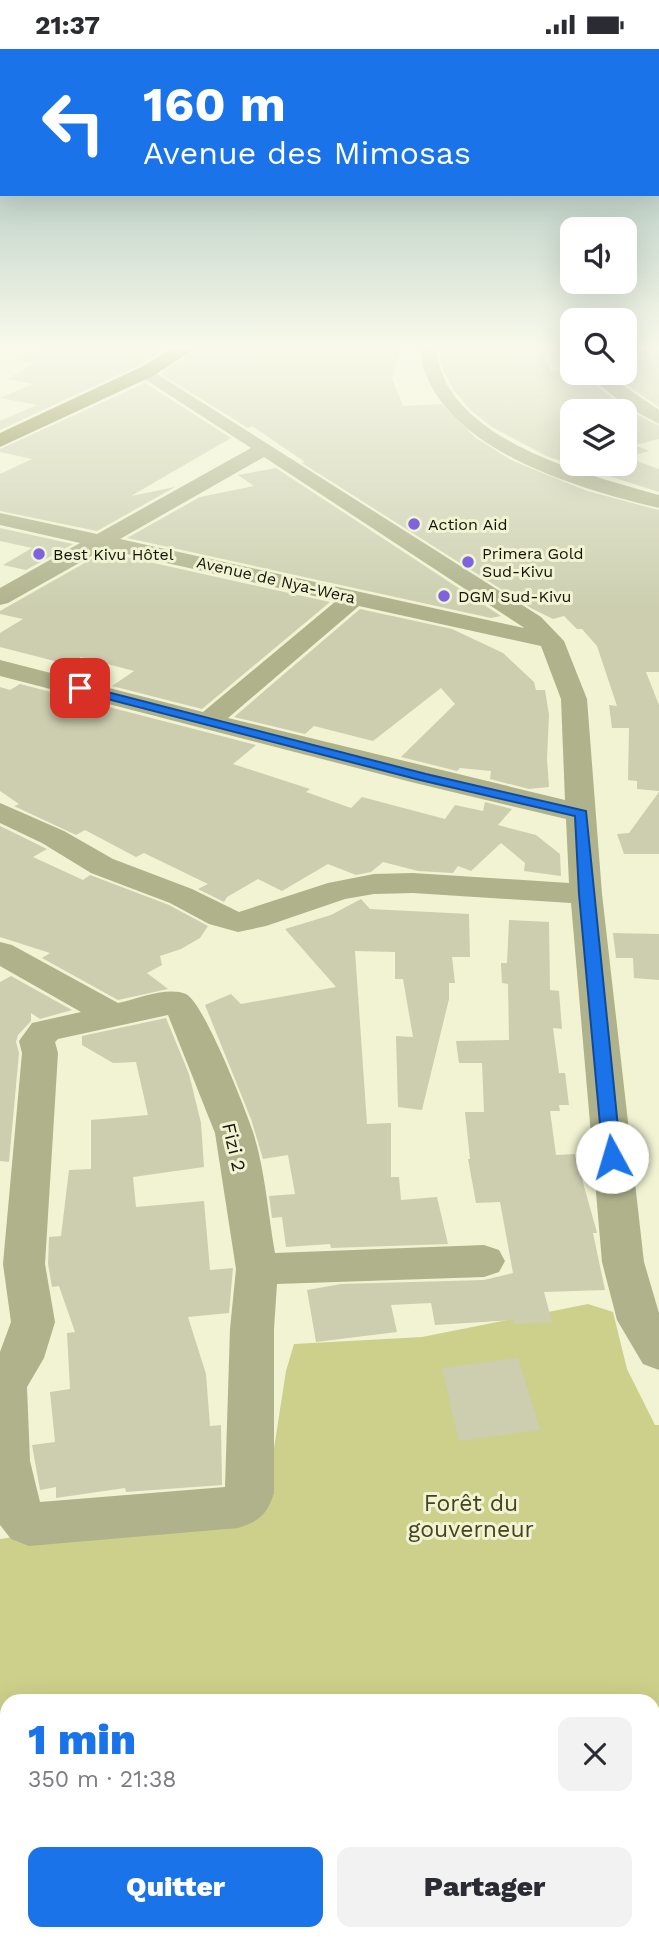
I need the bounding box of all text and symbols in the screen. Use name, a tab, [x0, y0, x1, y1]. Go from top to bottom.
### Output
text: 21:37	[35, 10, 100, 40]
text: 160 m	[143, 75, 286, 133]
icon: left	[28, 77, 119, 168]
text: Avenue des Mimosas	[143, 134, 471, 172]
map controls	[560, 217, 637, 476]
button: sound	[560, 217, 637, 294]
button: search	[560, 308, 637, 385]
button: layers	[560, 399, 637, 476]
place label: Action Aid	[428, 515, 508, 534]
marker: Action Aid	[406, 516, 422, 532]
place label: Primera Gold Sud-Kivu	[482, 544, 584, 581]
place label: Best Kivu Hôtel	[53, 545, 174, 564]
marker: Best Kivu Hôtel	[31, 546, 47, 562]
street label: Avenue de Nya-Wera	[195, 552, 357, 608]
marker: Primera Gold Sud-Kivu	[460, 554, 476, 570]
place label: DGM Sud-Kivu	[458, 587, 571, 606]
marker: DGM Sud-Kivu	[436, 588, 452, 604]
pin	[50, 658, 110, 718]
icon: arrive	[61, 669, 99, 707]
street label: Fizi 2	[217, 1120, 251, 1174]
position arrow	[575, 1120, 649, 1194]
park label: Forêt du gouverneur	[408, 1490, 534, 1543]
text: 1 min	[28, 1715, 136, 1764]
button: close	[558, 1717, 632, 1791]
text: 350 m · 21:38	[28, 1766, 177, 1793]
button: Quitter	[28, 1847, 323, 1927]
button: Partager	[337, 1847, 632, 1927]

